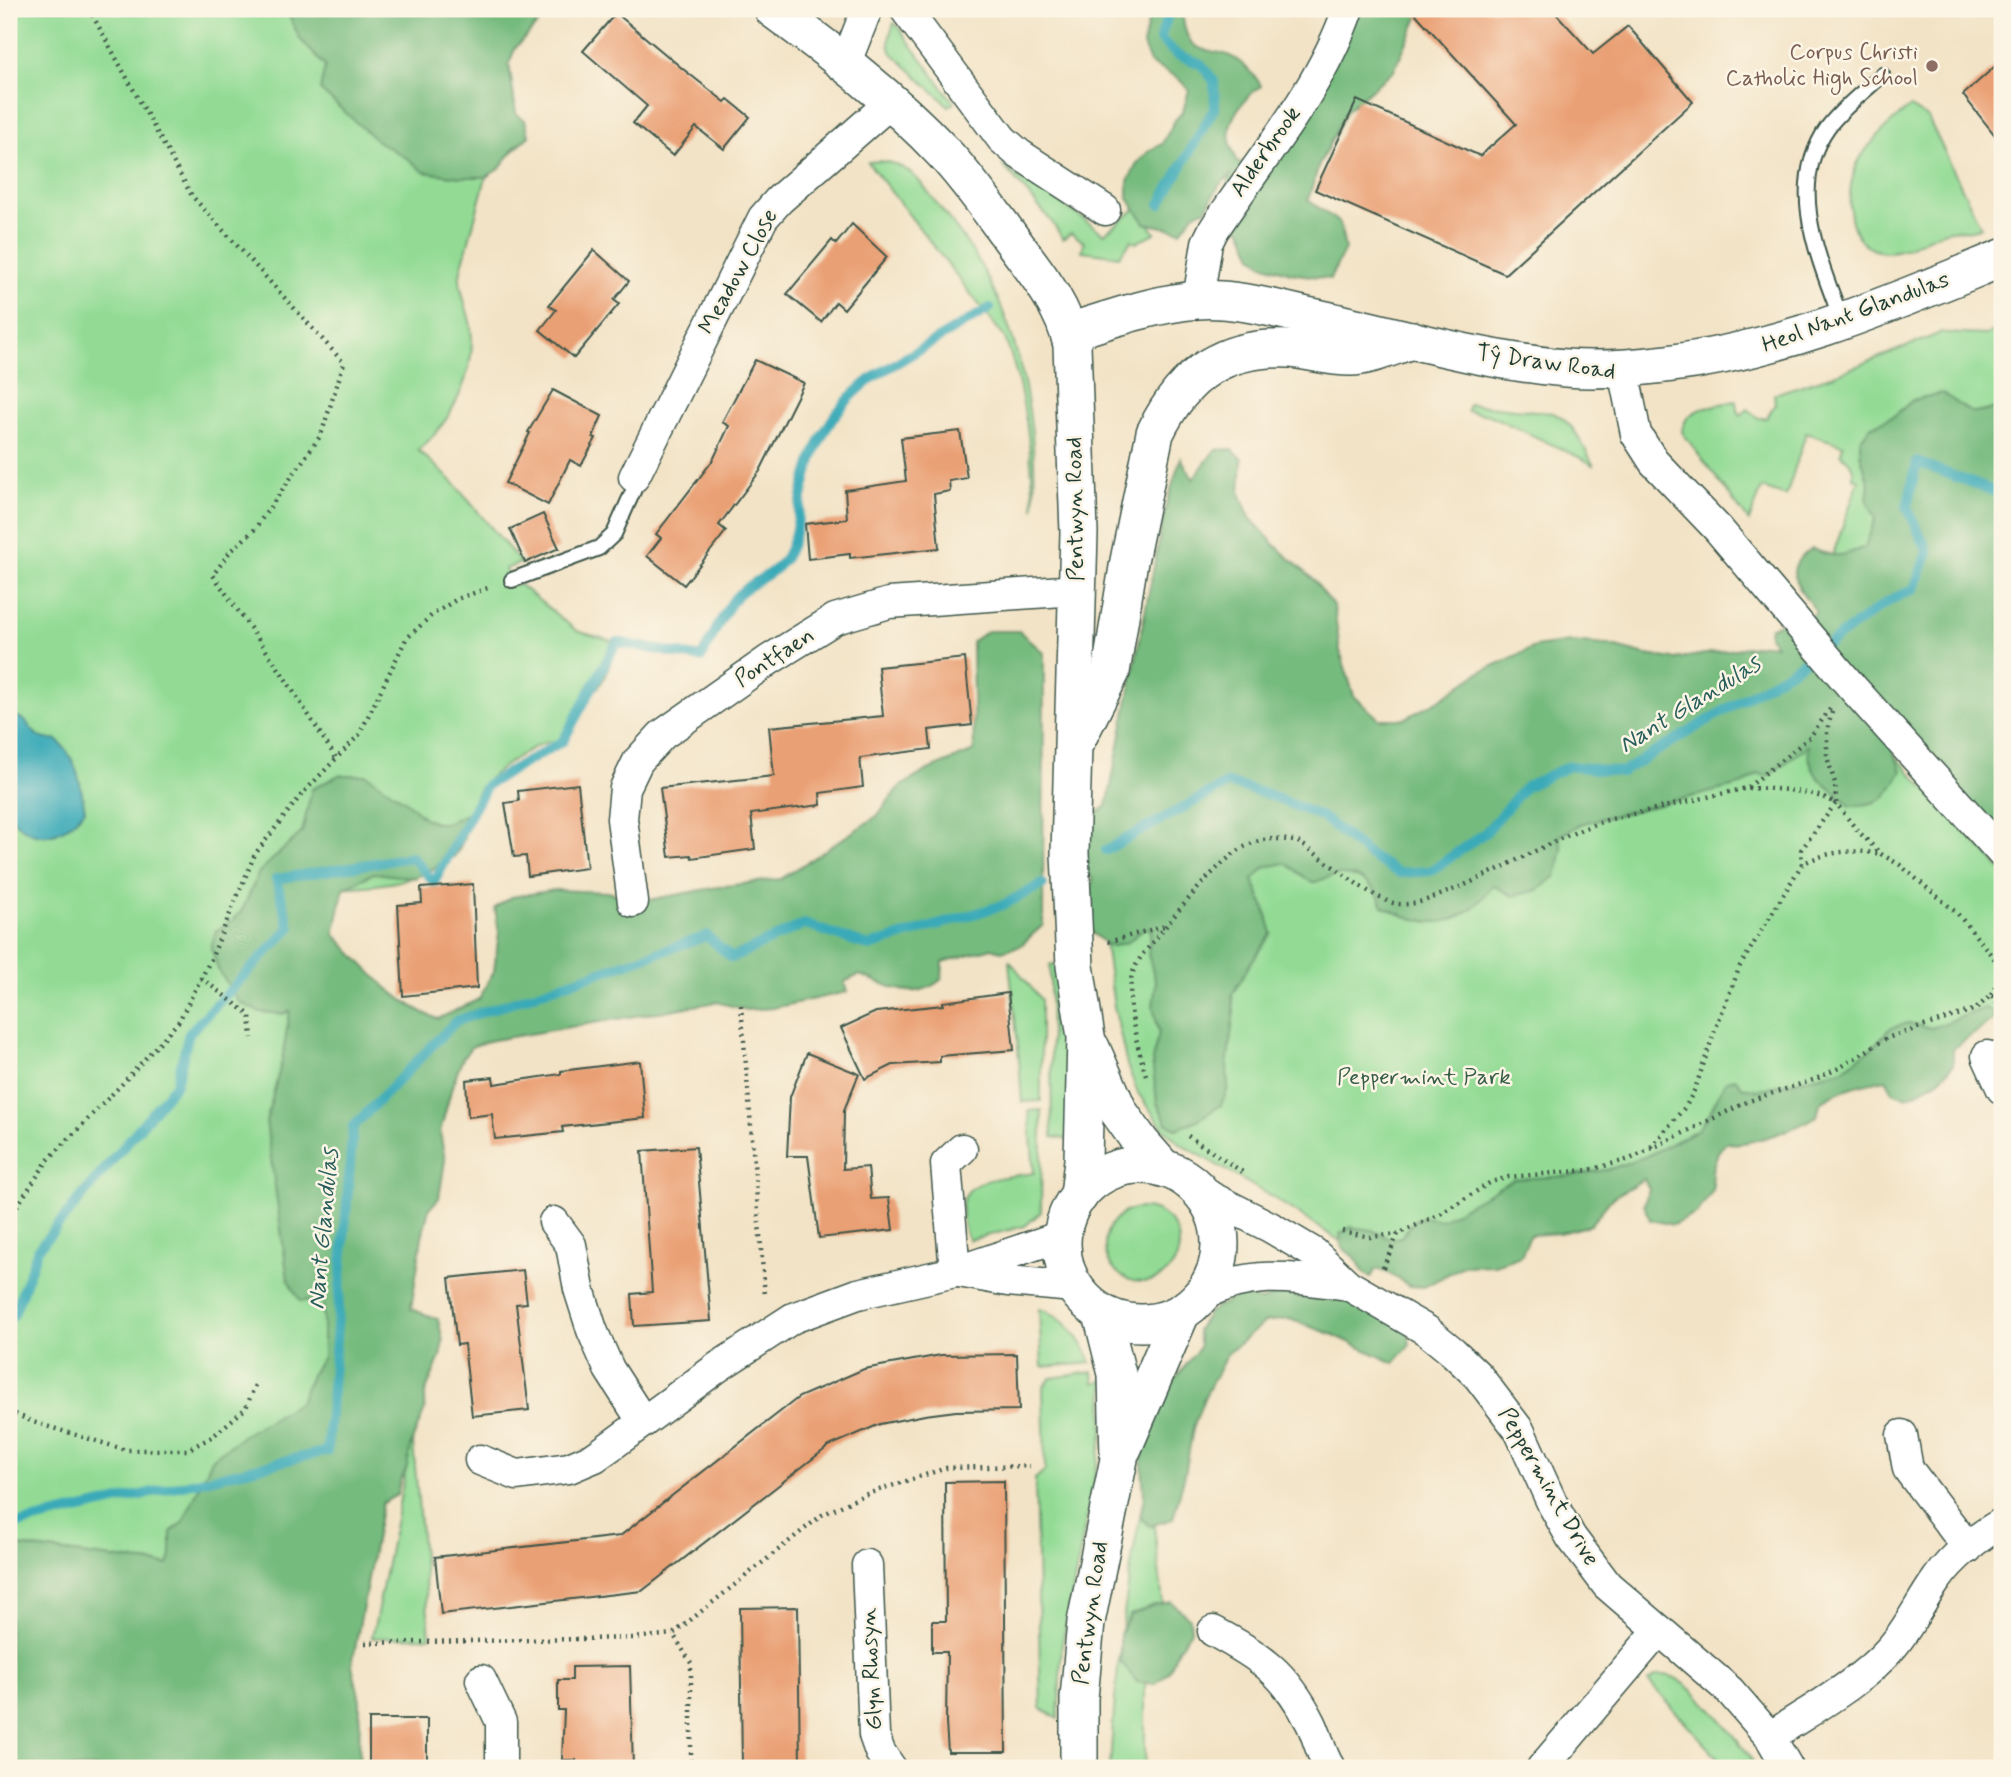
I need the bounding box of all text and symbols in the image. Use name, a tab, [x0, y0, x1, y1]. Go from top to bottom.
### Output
place label: Corpus Christi Catholic High School	[1726, 38, 1918, 96]
marker: Corpus Christi Catholic High School	[1924, 58, 1940, 74]
street label: Alderbrook	[1224, 101, 1308, 203]
street label: Meadow Close	[692, 204, 786, 340]
street label: Heol Nant Glandulas	[1758, 265, 1954, 361]
street label: Tŷ Draw Road	[1475, 338, 1617, 388]
street label: Pentwyn Road	[1060, 436, 1092, 582]
street label: Pontfaen	[729, 621, 821, 695]
water label: Nant Glandulas	[1613, 648, 1769, 761]
park label: Peppermint Park	[1337, 1063, 1511, 1093]
water label: Nant Glandulas	[302, 1145, 347, 1311]
street label: Peppermint Drive	[1490, 1402, 1606, 1572]
street label: Pentwyn Road	[1066, 1539, 1116, 1687]
street label: Glyn Rhosyn	[854, 1607, 890, 1731]

